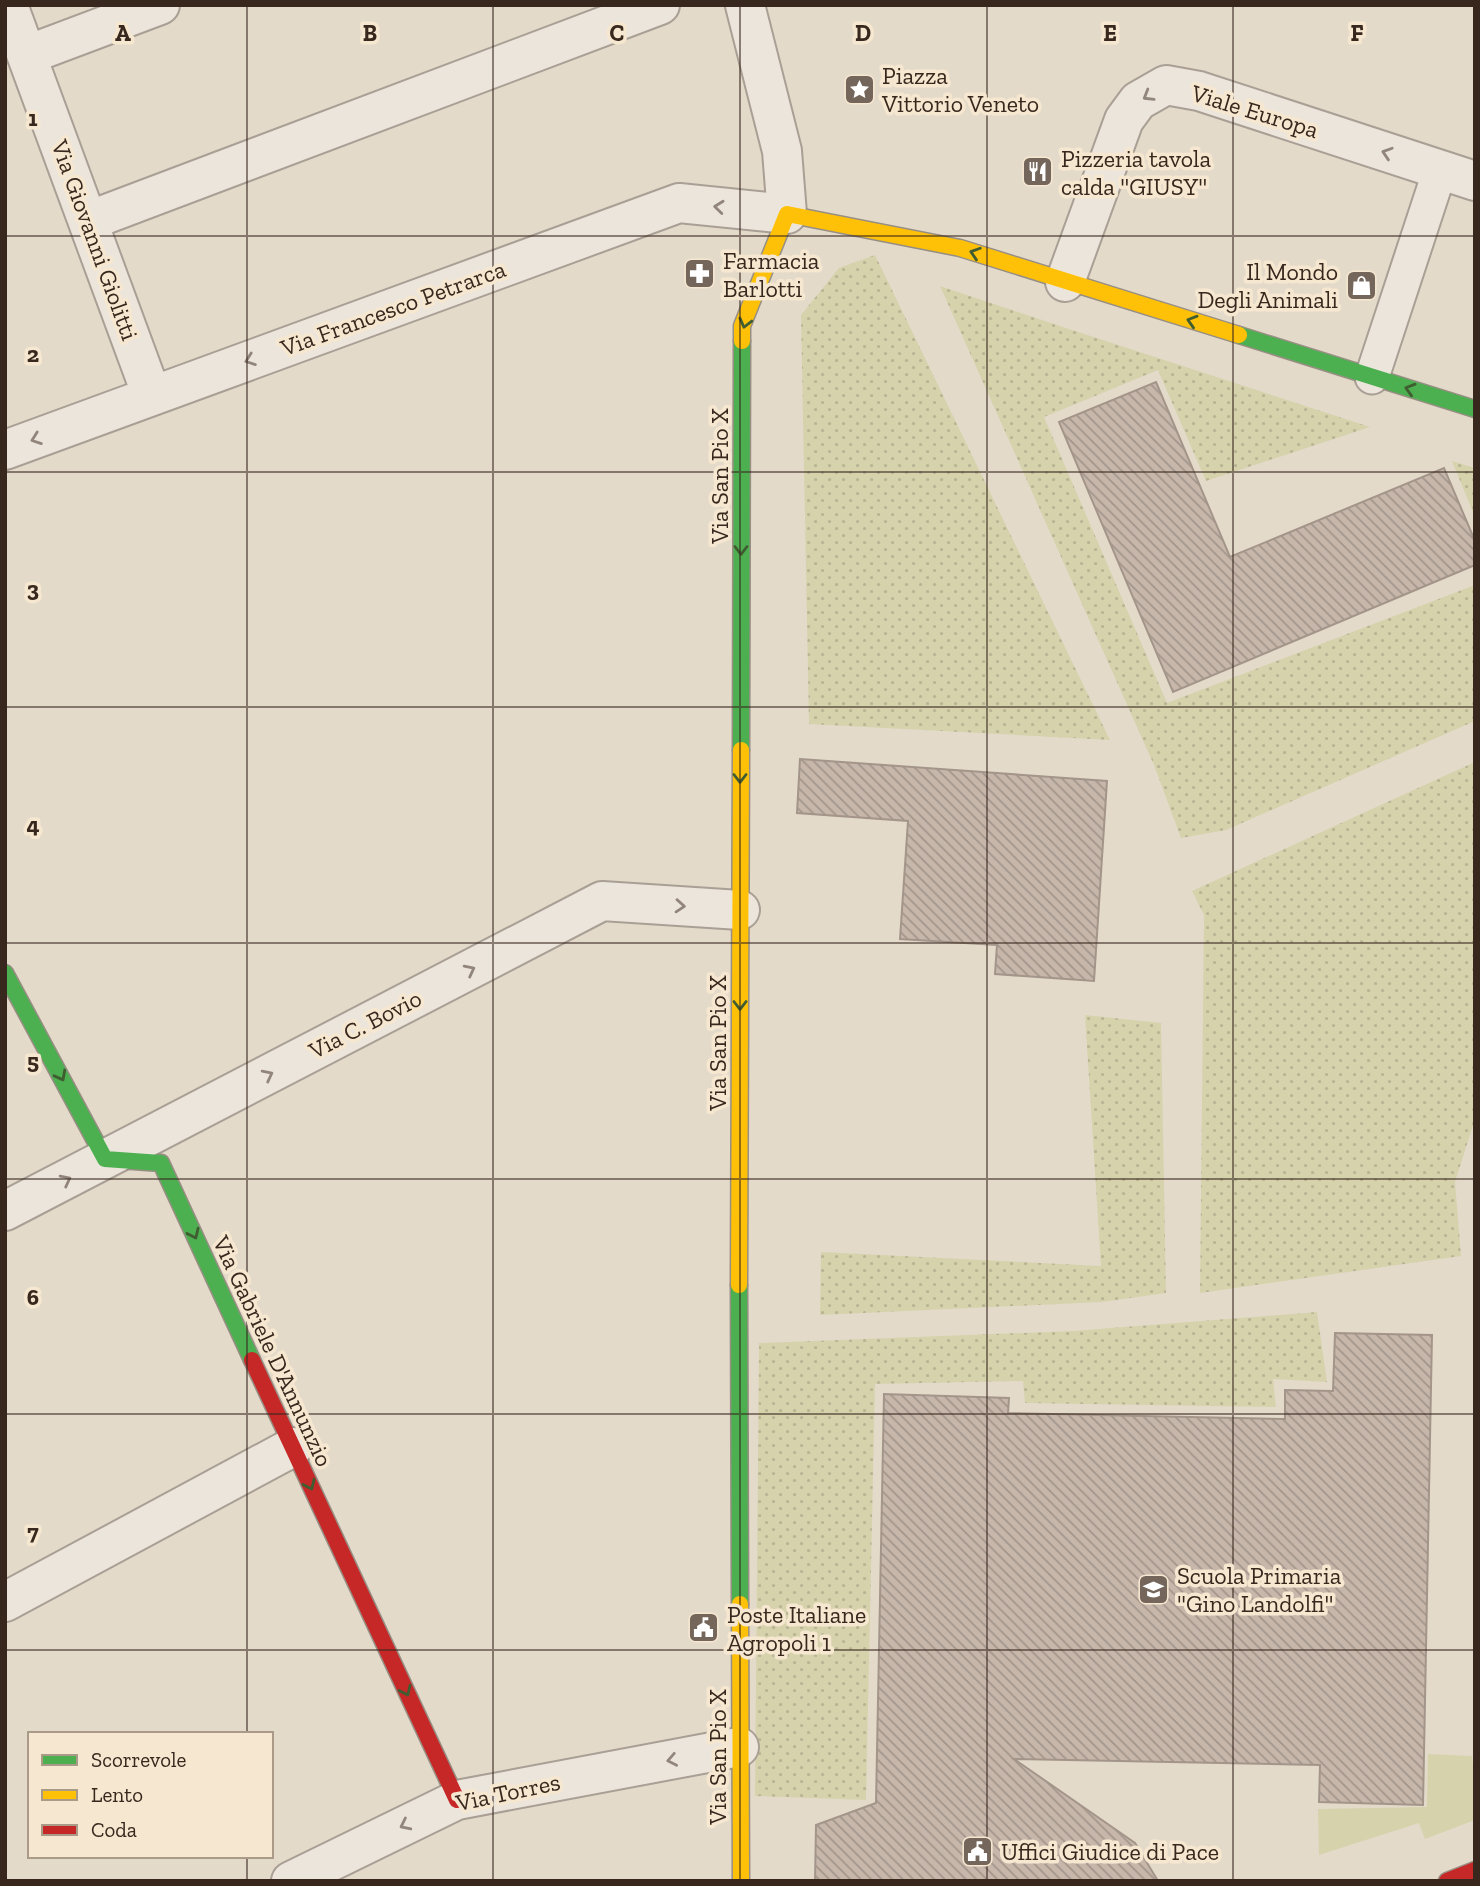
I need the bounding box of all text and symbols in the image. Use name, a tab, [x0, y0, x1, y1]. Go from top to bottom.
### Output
text: A	[115, 19, 131, 47]
text: B	[363, 19, 377, 47]
text: C	[610, 19, 624, 47]
text: D	[855, 19, 871, 47]
text: E	[1103, 19, 1117, 47]
text: F	[1350, 19, 1364, 47]
place label: Piazza Vittorio Veneto	[881, 61, 1039, 118]
place icon: Piazza Vittorio Veneto	[842, 72, 876, 106]
street label: Viale Europa	[1187, 78, 1322, 144]
one-way arrow	[1142, 88, 1155, 101]
text: 1	[28, 104, 38, 132]
street label: Via Giovanni Giolitti	[45, 135, 145, 344]
place label: Pizzeria tavola calda "GIUSY"	[1061, 144, 1211, 201]
one-way arrow	[1381, 146, 1393, 161]
restaurant icon: Pizzeria tavola calda "GIUSY"	[1021, 155, 1055, 189]
one-way arrow	[713, 200, 724, 215]
place label: Farmacia Barlotti	[723, 246, 820, 303]
one-way arrow	[970, 247, 982, 262]
street label: Via Francesco Petrarca	[276, 254, 510, 363]
pharmacy icon: Farmacia Barlotti	[683, 257, 717, 291]
place label: Il Mondo Degli Animali	[1197, 257, 1338, 314]
shop icon: Il Mondo Degli Animali	[1344, 268, 1378, 302]
one-way arrow	[1187, 315, 1199, 330]
one-way arrow	[739, 317, 753, 329]
text: 2	[27, 340, 39, 368]
one-way arrow	[244, 352, 256, 366]
one-way arrow	[1404, 383, 1416, 397]
street label: Via San Pio X	[705, 408, 734, 545]
one-way arrow	[31, 430, 43, 444]
one-way arrow	[733, 545, 749, 556]
text: 3	[27, 575, 39, 603]
one-way arrow	[732, 773, 748, 783]
text: 4	[26, 811, 40, 839]
one-way arrow	[675, 898, 686, 913]
one-way arrow	[462, 964, 475, 978]
street label: Via San Pio X	[703, 975, 732, 1112]
street label: Via C. Bovio	[303, 983, 426, 1065]
one-way arrow	[732, 1000, 748, 1011]
text: 5	[27, 1047, 39, 1075]
one-way arrow	[53, 1069, 66, 1082]
one-way arrow	[261, 1069, 273, 1083]
one-way arrow	[59, 1174, 71, 1188]
one-way arrow	[185, 1227, 199, 1239]
street label: Via Gabriele D'Annunzio	[206, 1230, 339, 1471]
text: 6	[27, 1283, 39, 1311]
one-way arrow	[302, 1477, 316, 1490]
text: 7	[27, 1518, 39, 1546]
place label: Scuola Primaria "Gino Landolfi"	[1177, 1561, 1342, 1618]
school or university icon: Scuola Primaria "Gino Landolfi"	[1137, 1572, 1171, 1606]
place label: Poste Italiane Agropoli 1	[727, 1600, 866, 1657]
public building icon: Poste Italiane Agropoli 1	[687, 1611, 721, 1645]
one-way arrow	[398, 1684, 412, 1696]
street label: Via San Pio X	[703, 1689, 732, 1826]
legend	[28, 1732, 273, 1858]
text: Scorrevole	[91, 1747, 186, 1772]
one-way arrow	[666, 1751, 678, 1766]
street label: Via Torres	[452, 1767, 563, 1817]
text: Lento	[91, 1782, 143, 1807]
one-way arrow	[400, 1816, 412, 1830]
text: Coda	[91, 1817, 137, 1842]
public building icon: Uffici Giudice di Pace	[961, 1834, 995, 1868]
place label: Uffici Giudice di Pace	[1001, 1837, 1219, 1866]

